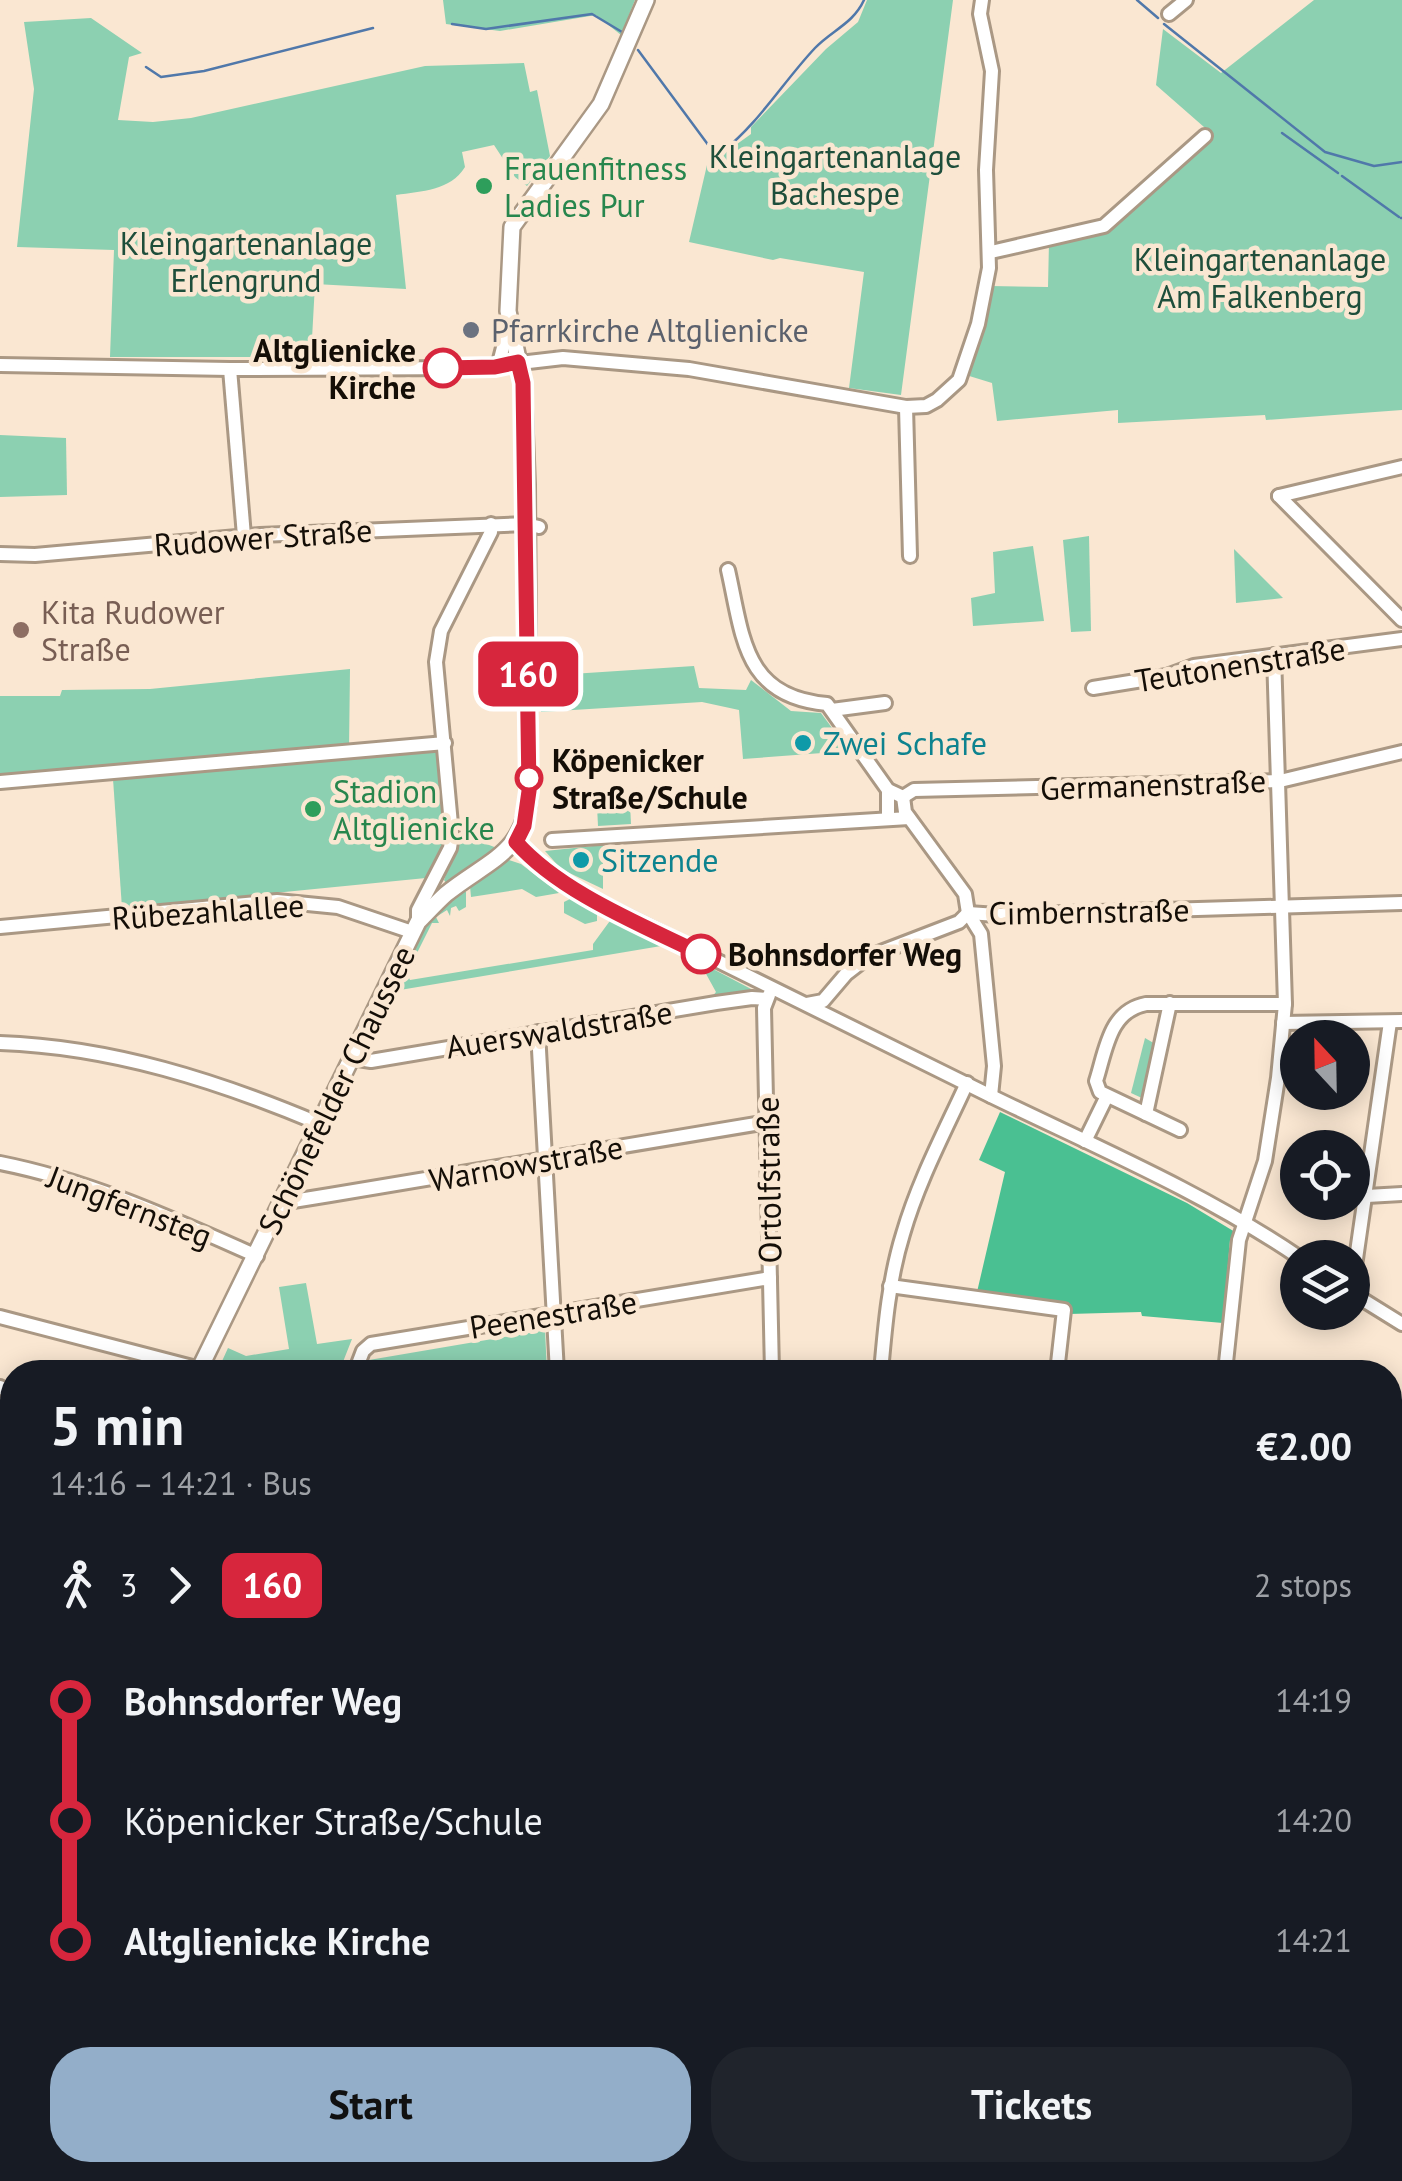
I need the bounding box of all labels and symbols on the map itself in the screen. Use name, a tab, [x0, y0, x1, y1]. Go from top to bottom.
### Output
park label: Kleingartenanlage Bachespe	[709, 135, 961, 214]
place label: Frauenfitness Ladies Pur	[504, 147, 687, 226]
marker: Frauenfitness Ladies Pur	[473, 175, 495, 197]
park label: Kleingartenanlage Erlengrund	[120, 222, 372, 301]
park label: Kleingartenanlage Am Falkenberg	[1134, 238, 1386, 317]
place label: Pfarrkirche Altglienicke	[491, 309, 809, 351]
marker: Pfarrkirche Altglienicke	[460, 319, 482, 341]
place label: Altglienicke Kirche	[253, 329, 416, 408]
marker: Altglienicke Kirche	[424, 349, 462, 387]
street label: Rudower Straße	[152, 508, 374, 566]
place label: Kita Rudower Straße	[41, 591, 225, 670]
marker: Kita Rudower Straße	[10, 619, 32, 641]
street label: Teutonenstraße	[1132, 627, 1348, 701]
line badge: 160	[470, 642, 586, 706]
place label: Zwei Schafe	[823, 722, 987, 764]
marker: Zwei Schafe	[792, 732, 814, 754]
place label: Köpenicker Straße/Schule	[552, 739, 748, 818]
street label: Germanenstraße	[1039, 759, 1267, 809]
marker: Köpenicker Straße/Schule	[516, 765, 542, 791]
place label: Stadion Altglienicke	[333, 770, 495, 849]
marker: Stadion Altglienicke	[302, 798, 324, 820]
place label: Sitzende	[601, 839, 718, 881]
marker: Sitzende	[570, 849, 592, 871]
street label: Rübezahlallee	[110, 883, 306, 939]
street label: Cimbernstraße	[988, 888, 1190, 934]
place label: Bohnsdorfer Weg	[728, 933, 962, 975]
marker: Bohnsdorfer Weg	[682, 935, 720, 973]
street label: Schönefelder Chaussee	[248, 939, 424, 1241]
street label: Auerswaldstraße	[443, 990, 675, 1068]
north arrow	[1280, 1020, 1370, 1110]
street label: Ortolfstraße	[746, 1096, 790, 1264]
street label: Warnowstraße	[426, 1125, 626, 1201]
street label: Jungfernsteg	[40, 1155, 218, 1257]
street label: Peenestraße	[466, 1280, 640, 1348]

